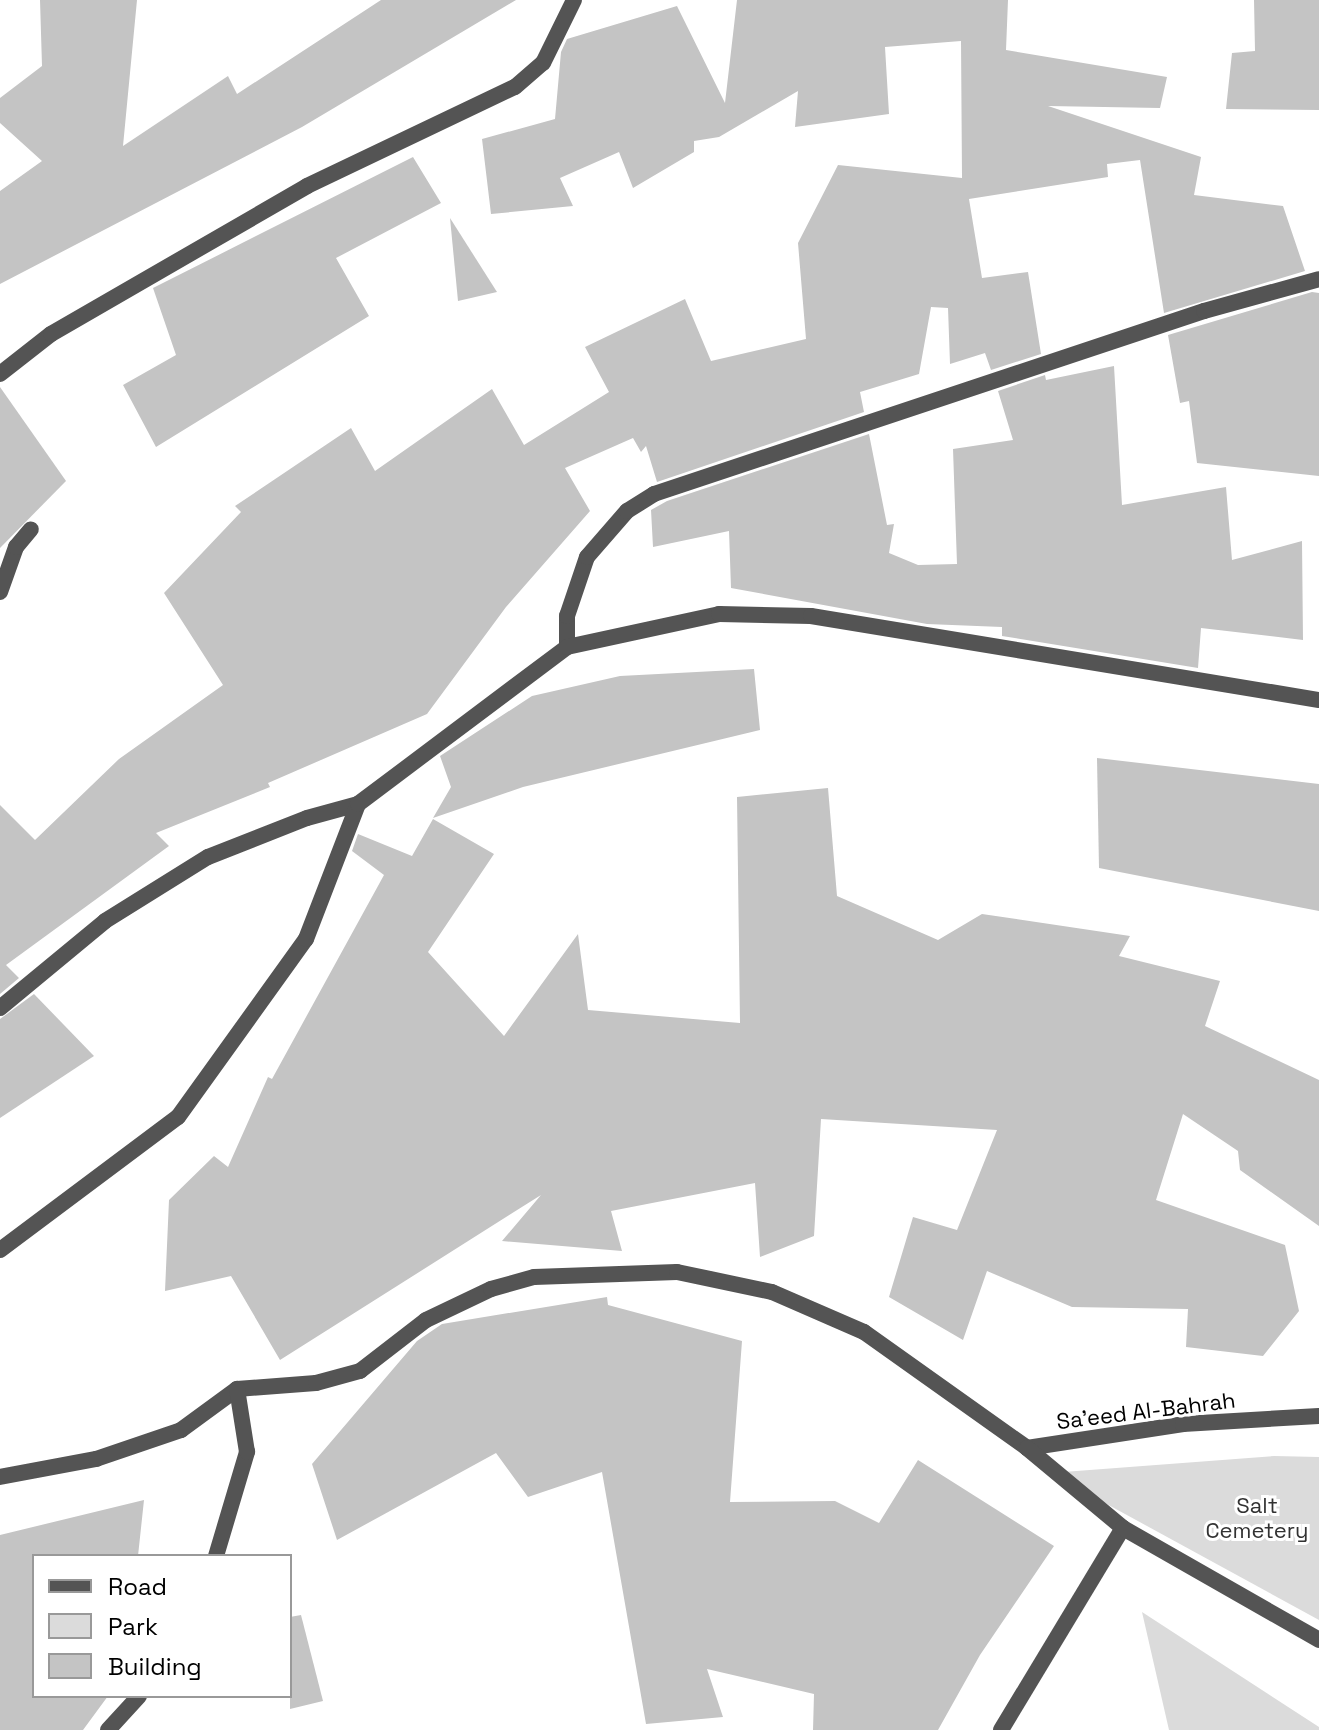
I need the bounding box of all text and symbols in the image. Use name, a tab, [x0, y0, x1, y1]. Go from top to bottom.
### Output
street label: Sa'eed Al-Bahrah	[1055, 1387, 1237, 1435]
park label: Salt Cemetery	[1205, 1492, 1309, 1544]
legend	[32, 1554, 292, 1698]
text: Road	[108, 1571, 167, 1602]
text: Park	[108, 1611, 158, 1642]
text: Building	[108, 1651, 202, 1682]

